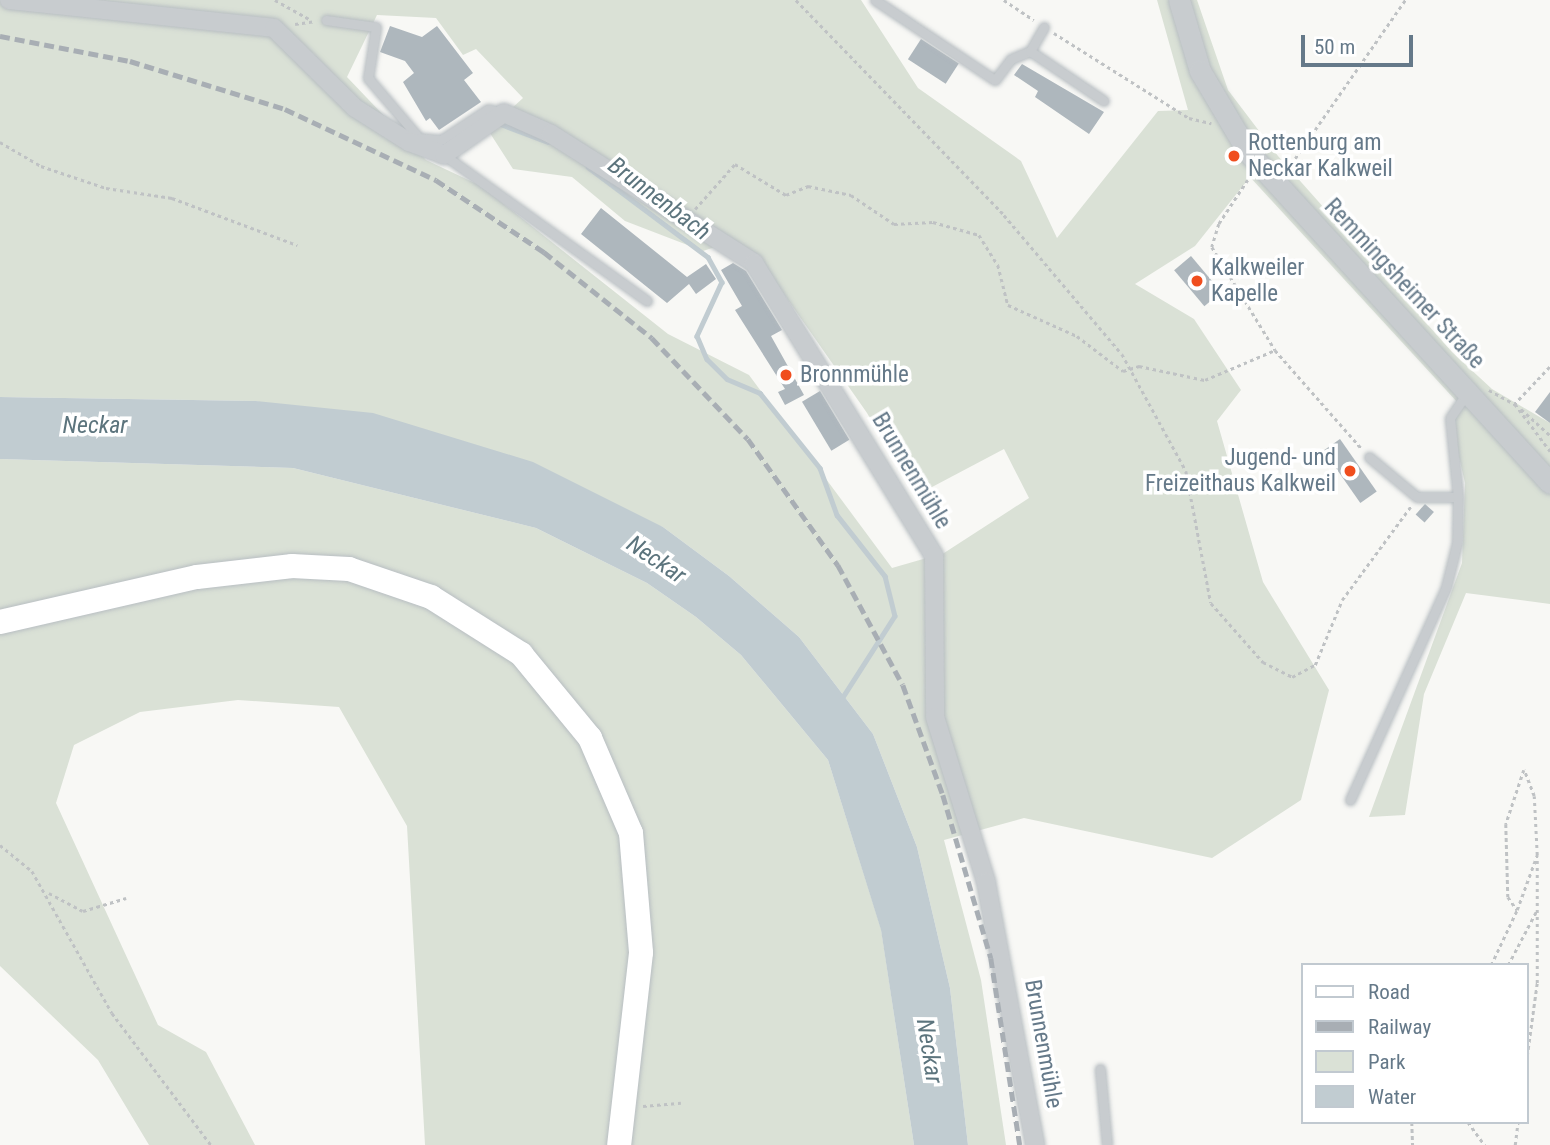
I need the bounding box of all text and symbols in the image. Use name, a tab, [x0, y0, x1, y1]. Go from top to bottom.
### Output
scale bar	[1305, 21, 1417, 65]
text: 50 m	[1314, 35, 1355, 59]
place label: Rottenburg am Neckar Kalkweil	[1248, 129, 1393, 183]
marker: Rottenburg am Neckar Kalkweil	[1226, 148, 1242, 164]
water label: Brunnenbach	[602, 151, 716, 247]
street label: Remmingsheimer Straße	[1318, 193, 1490, 375]
place label: Kalkweiler Kapelle	[1211, 254, 1304, 308]
marker: Kalkweiler Kapelle	[1189, 273, 1205, 289]
place label: Bronnmühle	[800, 361, 909, 389]
marker: Bronnmühle	[778, 367, 794, 383]
street label: Brunnenmühle	[866, 408, 956, 534]
water label: Neckar	[63, 412, 127, 440]
place label: Jugend- und Freizeithaus Kalkweil	[1145, 444, 1336, 498]
marker: Jugend- und Freizeithaus Kalkweil	[1342, 463, 1358, 479]
water label: Neckar	[621, 530, 691, 590]
legend	[1302, 963, 1529, 1124]
street label: Brunnenmühle	[1018, 977, 1068, 1111]
text: Road	[1368, 980, 1410, 1004]
text: Railway	[1368, 1015, 1431, 1039]
water label: Neckar	[910, 1017, 948, 1085]
text: Park	[1368, 1050, 1405, 1074]
text: Water	[1368, 1085, 1416, 1109]

